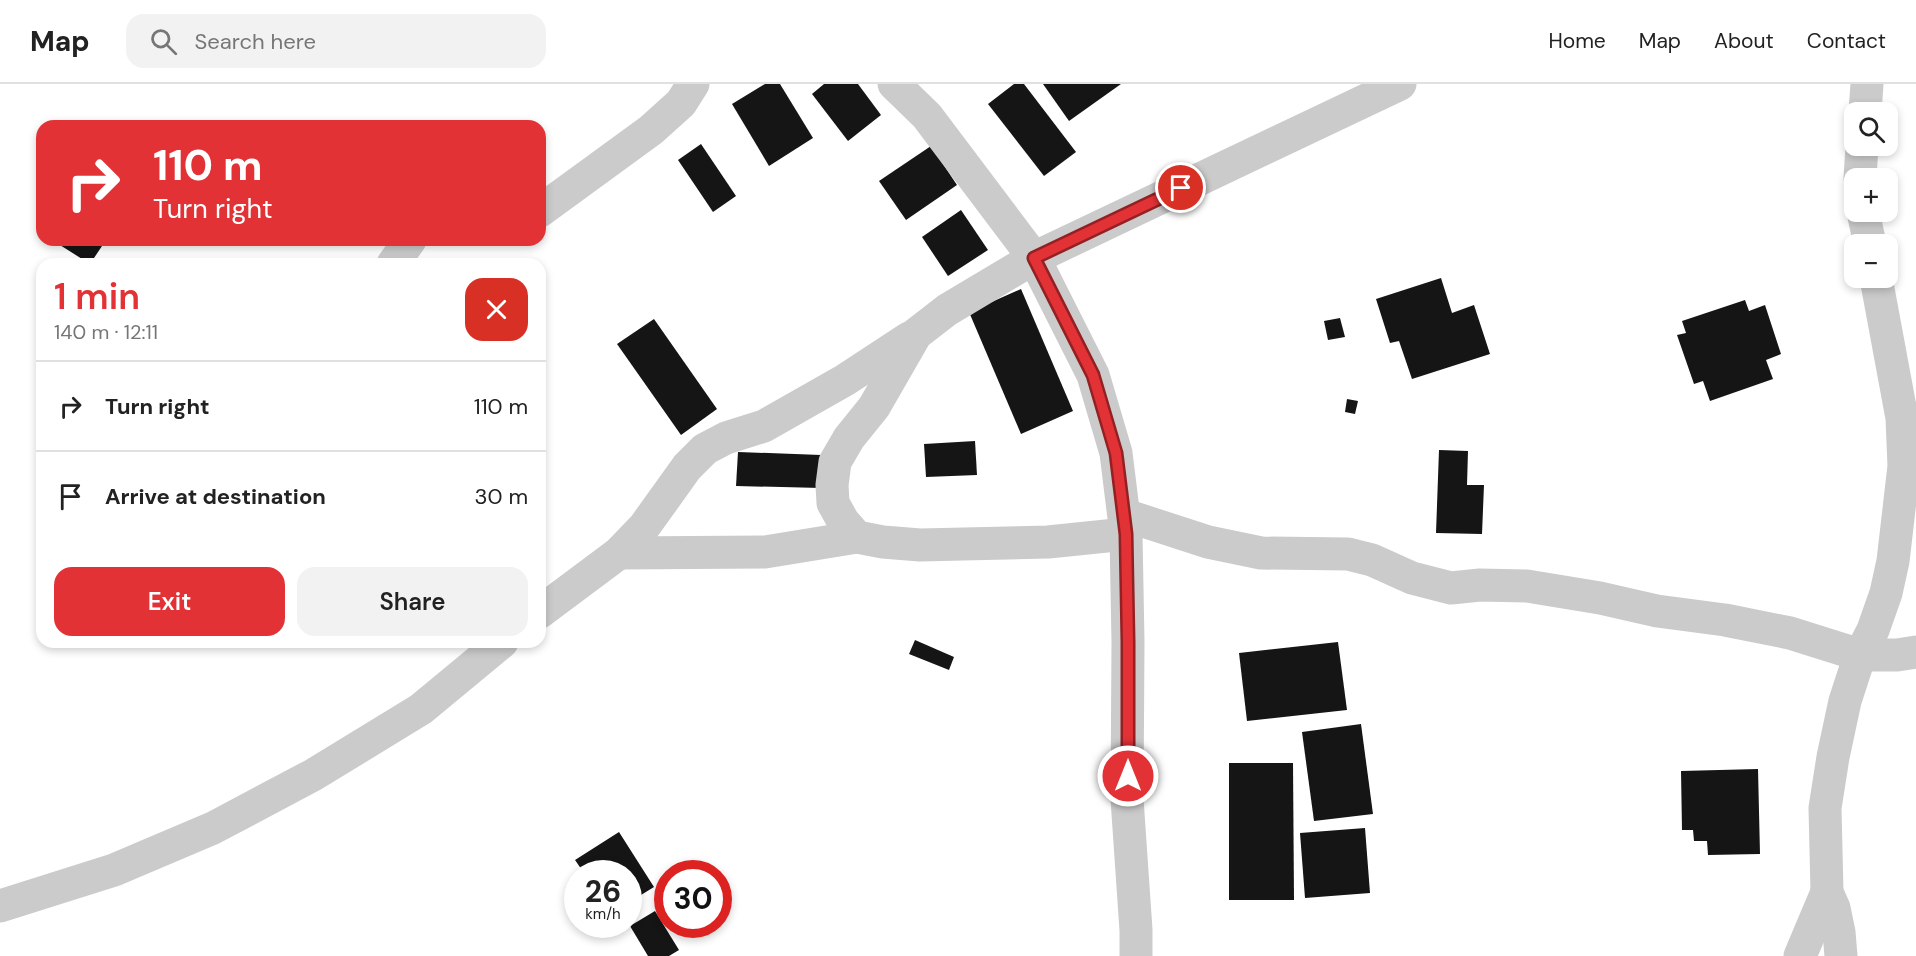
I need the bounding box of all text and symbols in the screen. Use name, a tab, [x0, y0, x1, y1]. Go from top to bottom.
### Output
search box	[126, 14, 546, 68]
text: Map	[30, 23, 90, 60]
icon: search	[147, 25, 180, 58]
text: Search here	[195, 27, 316, 56]
text: Home	[1548, 27, 1606, 55]
text: Map	[1639, 27, 1681, 55]
text: About	[1714, 27, 1774, 55]
text: Contact	[1807, 27, 1886, 55]
map controls	[1844, 102, 1898, 288]
button: search	[1844, 102, 1898, 156]
text: 110 m	[153, 138, 263, 193]
icon: right	[54, 144, 132, 222]
pin	[1155, 162, 1206, 213]
button: +	[1844, 168, 1898, 222]
icon: arrive	[1164, 171, 1197, 204]
text: Turn right	[153, 191, 273, 226]
button: −	[1844, 234, 1898, 288]
text: 1 min	[54, 273, 140, 320]
button: close	[465, 278, 528, 341]
text: 140 m · 12:11	[54, 319, 158, 345]
icon: right	[54, 390, 87, 423]
text: Turn right	[105, 392, 210, 421]
text: 110 m	[474, 392, 528, 421]
icon: arrive	[54, 480, 87, 513]
text: Arrive at destination	[105, 482, 326, 511]
text: 30 m	[474, 482, 528, 511]
button: Exit	[54, 567, 285, 636]
button: Share	[297, 567, 528, 636]
position arrow	[1096, 744, 1160, 808]
speed limit sign: 30	[654, 860, 732, 938]
text: 26	[585, 872, 621, 911]
text: km/h	[585, 904, 621, 924]

